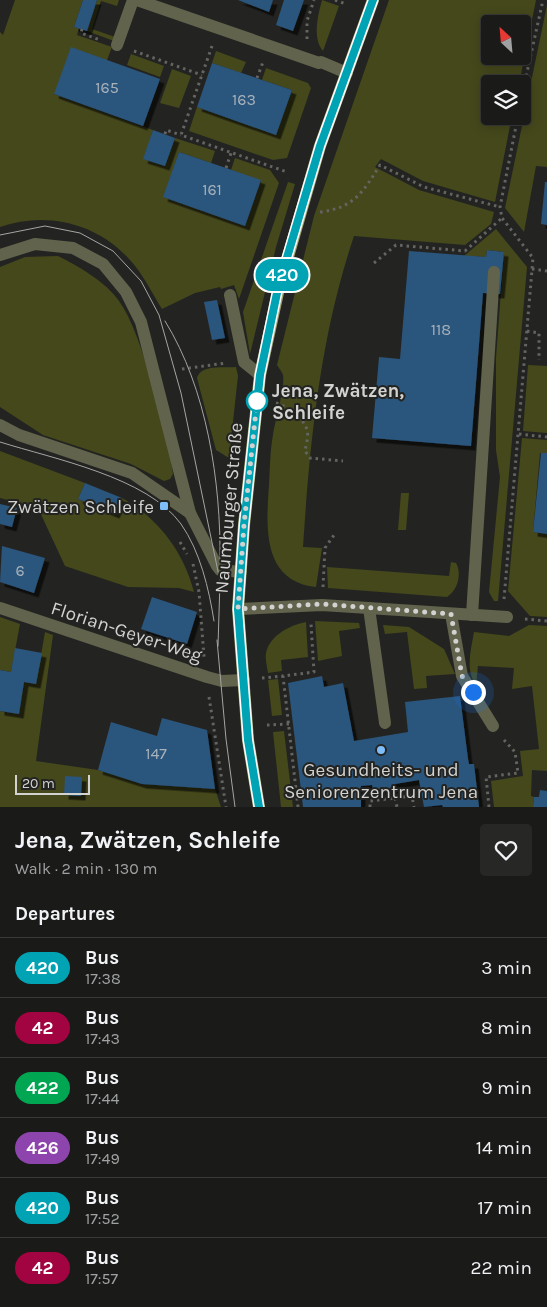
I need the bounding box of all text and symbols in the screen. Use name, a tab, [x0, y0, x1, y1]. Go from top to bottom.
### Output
north arrow	[481, 15, 531, 65]
map controls	[481, 15, 531, 125]
button: layers	[481, 75, 531, 125]
house number: 165	[95, 78, 119, 97]
house number: 163	[232, 90, 256, 109]
house number: 161	[202, 180, 222, 199]
line badge: 420	[253, 259, 311, 291]
text: 420	[266, 264, 299, 286]
house number: 118	[431, 320, 451, 339]
place label: Jena, Zwätzen, Schleife	[272, 380, 404, 424]
marker: Jena, Zwätzen, Schleife	[246, 390, 268, 412]
street label: Naumburger Straße	[211, 422, 247, 594]
place label: Zwätzen Schleife	[7, 496, 154, 518]
marker: Zwätzen Schleife	[158, 500, 170, 512]
house number: 6	[15, 561, 25, 580]
street label: Florian-Geyer-Weg	[48, 597, 205, 667]
your location	[461, 680, 486, 705]
house number: 147	[145, 744, 167, 763]
marker: Gesundheits- und Seniorenzentrum Jena	[375, 744, 387, 756]
place label: Gesundheits- und Seniorenzentrum Jena	[284, 759, 478, 803]
scale bar	[15, 772, 90, 795]
text: 20 m	[22, 775, 55, 792]
button: heart	[480, 824, 532, 876]
text: Jena, Zwätzen, Schleife	[15, 826, 280, 854]
text: Walk · 2 min · 130 m	[15, 859, 157, 878]
text: Departures	[15, 903, 115, 925]
text: Bus	[85, 947, 119, 969]
text: 420	[26, 957, 59, 979]
text: 3 min	[481, 957, 532, 979]
text: 17:38	[85, 969, 121, 988]
text: Bus	[85, 1007, 119, 1029]
text: 42	[32, 1017, 53, 1039]
text: 8 min	[481, 1017, 532, 1039]
text: 17:43	[85, 1029, 120, 1048]
text: Bus	[85, 1067, 119, 1089]
text: 422	[26, 1077, 59, 1099]
text: 9 min	[482, 1077, 532, 1099]
text: 17:44	[85, 1089, 119, 1108]
text: Bus	[85, 1127, 119, 1149]
text: 426	[26, 1137, 59, 1159]
text: 14 min	[476, 1137, 532, 1159]
text: 17:49	[85, 1149, 120, 1168]
text: Bus	[85, 1187, 119, 1209]
text: 420	[26, 1197, 59, 1219]
text: 17 min	[477, 1197, 532, 1219]
text: 17:52	[85, 1209, 120, 1228]
text: Bus	[85, 1247, 119, 1269]
text: 42	[32, 1257, 53, 1279]
text: 22 min	[471, 1257, 532, 1279]
text: 17:57	[85, 1269, 118, 1288]

